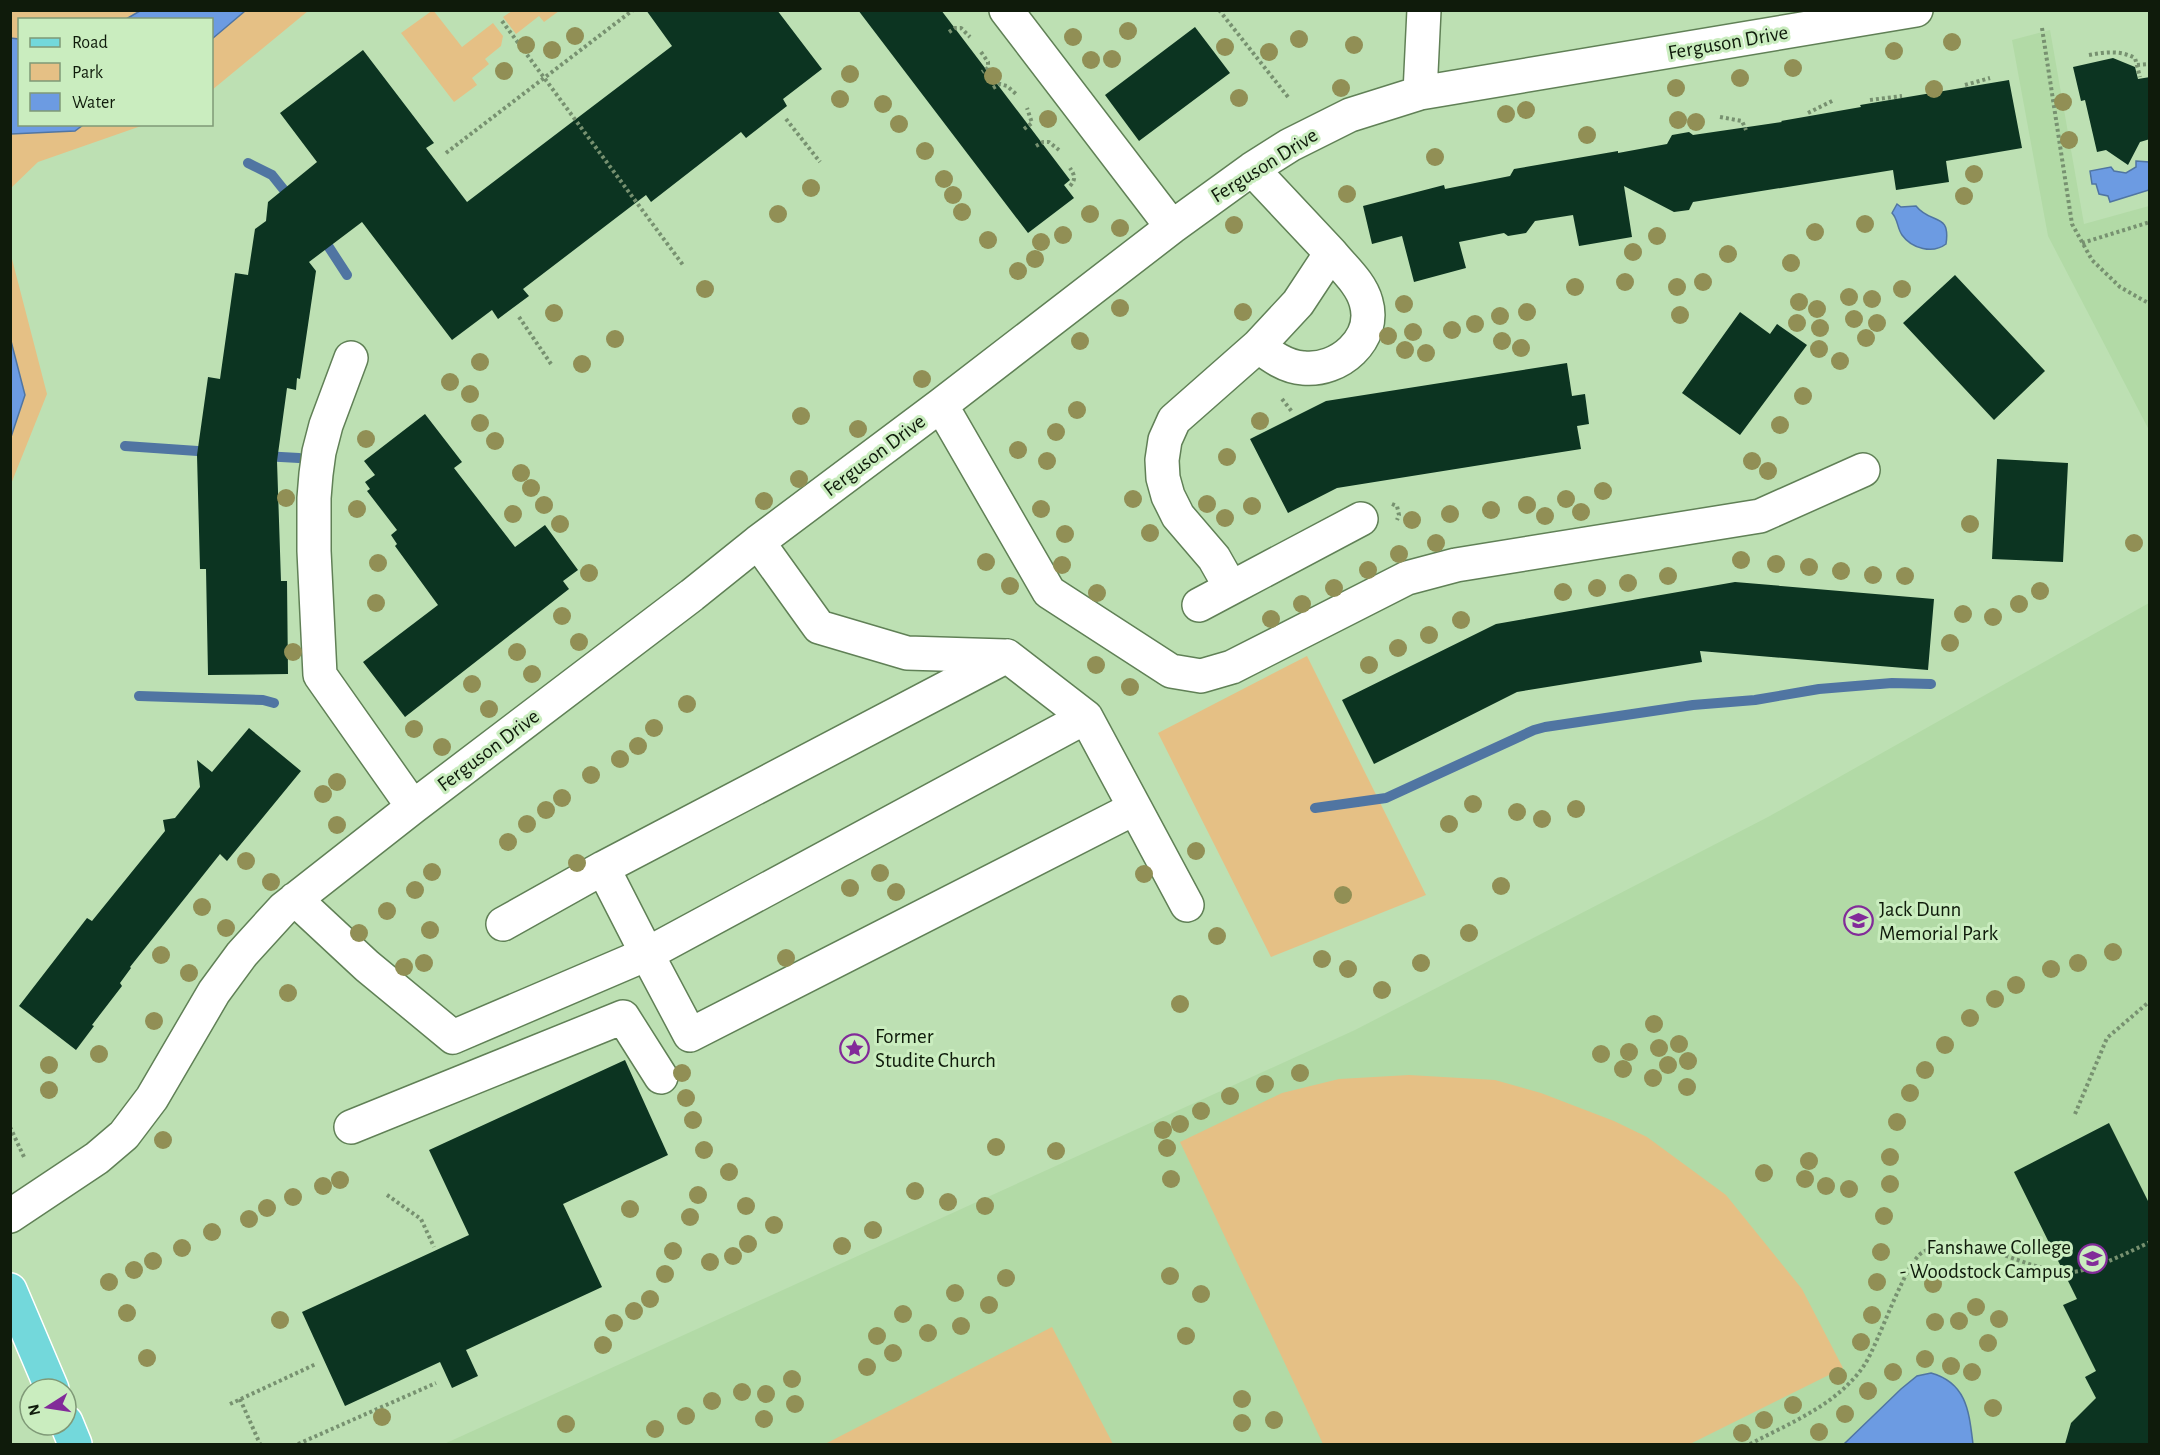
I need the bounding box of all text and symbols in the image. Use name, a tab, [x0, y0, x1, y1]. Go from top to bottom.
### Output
legend	[18, 18, 213, 126]
street label: Ferguson Drive	[1666, 22, 1790, 63]
text: Road	[72, 34, 108, 52]
text: Park	[72, 64, 104, 82]
text: Water	[72, 94, 115, 112]
street label: Ferguson Drive	[1207, 124, 1321, 207]
street label: Ferguson Drive	[819, 410, 929, 500]
street label: Ferguson Drive	[433, 705, 543, 795]
place label: Jack Dunn Memorial Park	[1879, 899, 1999, 944]
school or university icon: Jack Dunn Memorial Park	[1842, 905, 1874, 937]
place label: Former Studite Church	[875, 1026, 996, 1071]
place icon: Former Studite Church	[838, 1032, 870, 1064]
place label: Fanshawe College - Woodstock Campus	[1900, 1237, 2071, 1282]
school or university icon: Fanshawe College - Woodstock Campus	[2076, 1243, 2108, 1275]
north arrow	[18, 1377, 78, 1437]
text: N	[25, 1403, 43, 1417]

